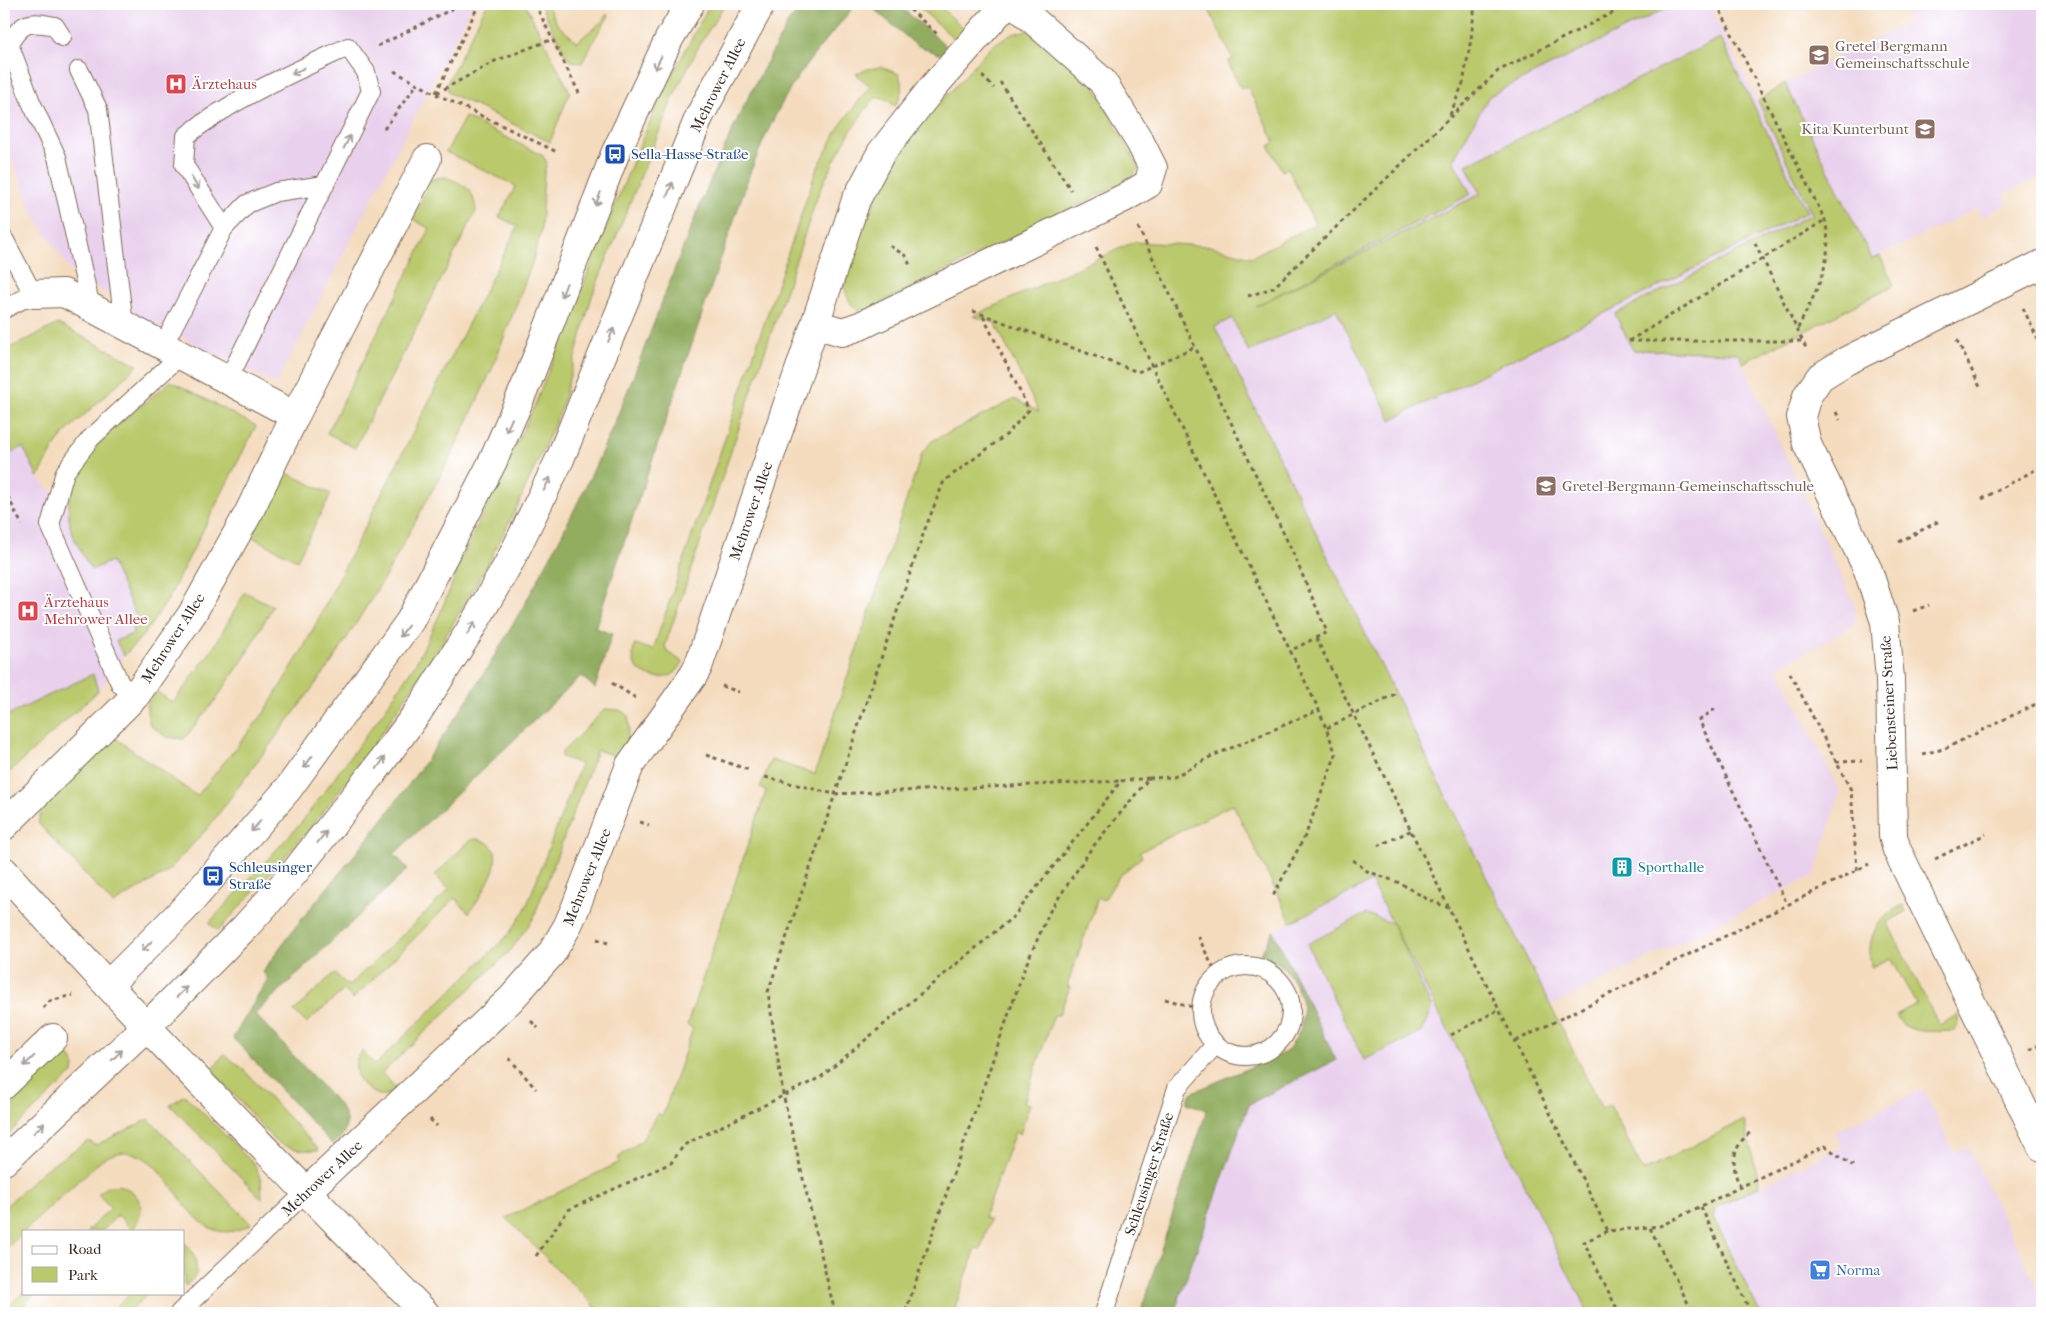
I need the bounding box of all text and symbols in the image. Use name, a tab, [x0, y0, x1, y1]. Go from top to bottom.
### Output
street label: Mehrower Allee	[686, 34, 750, 135]
place label: Gretel Bergmann Gemeinschaftsschule	[1835, 37, 1970, 72]
school or university icon: Gretel Bergmann Gemeinschaftsschule	[1807, 43, 1831, 67]
one-way arrow	[653, 56, 663, 71]
one-way arrow	[291, 66, 306, 76]
hospital icon: Ärztehaus	[164, 72, 188, 96]
place label: Ärztehaus	[191, 75, 257, 93]
school or university icon: Kita Kunterbunt	[1913, 117, 1937, 141]
place label: Kita Kunterbunt	[1801, 120, 1910, 138]
one-way arrow	[342, 134, 352, 149]
bus stop icon: Sella-Hasse-Straße	[603, 142, 627, 166]
place label: Sella-Hasse-Straße	[631, 145, 749, 163]
one-way arrow	[191, 175, 201, 189]
one-way arrow	[665, 182, 675, 197]
one-way arrow	[593, 191, 602, 206]
one-way arrow	[559, 282, 568, 297]
one-way arrow	[607, 328, 616, 343]
one-way arrow	[503, 417, 513, 432]
street label: Mehrower Allee	[726, 459, 777, 563]
school or university icon: Gretel-Bergmann-Gemeinschaftsschule	[1534, 474, 1558, 498]
one-way arrow	[543, 477, 552, 492]
place label: Gretel-Bergmann-Gemeinschaftsschule	[1562, 477, 1814, 495]
street label: Mehrower Allee	[137, 589, 209, 686]
place label: Ärztehaus Mehrower Allee	[43, 593, 148, 628]
hospital icon: Ärztehaus Mehrower Allee	[16, 599, 40, 623]
one-way arrow	[466, 621, 476, 635]
one-way arrow	[398, 623, 409, 637]
street label: Liebensteiner Straße	[1876, 634, 1902, 771]
one-way arrow	[303, 755, 313, 769]
one-way arrow	[375, 756, 386, 770]
one-way arrow	[251, 819, 262, 832]
street label: Mehrower Allee	[559, 825, 615, 928]
one-way arrow	[317, 830, 327, 844]
building icon: Sporthalle	[1610, 855, 1634, 879]
place label: Schleusinger Straße	[229, 858, 313, 893]
place label: Sporthalle	[1638, 858, 1705, 876]
bus stop icon: Schleusinger Straße	[201, 864, 225, 888]
one-way arrow	[141, 940, 153, 952]
one-way arrow	[175, 986, 187, 998]
one-way arrow	[111, 1049, 123, 1061]
one-way arrow	[22, 1055, 35, 1067]
street label: Schleusinger Straße	[1121, 1110, 1178, 1238]
one-way arrow	[33, 1122, 46, 1134]
street label: Mehrower Allee	[278, 1136, 366, 1220]
legend	[22, 1230, 185, 1294]
text: Road	[68, 1240, 102, 1258]
supermarket icon: Norma	[1808, 1258, 1832, 1282]
place label: Norma	[1836, 1261, 1881, 1279]
text: Park	[68, 1266, 98, 1284]

